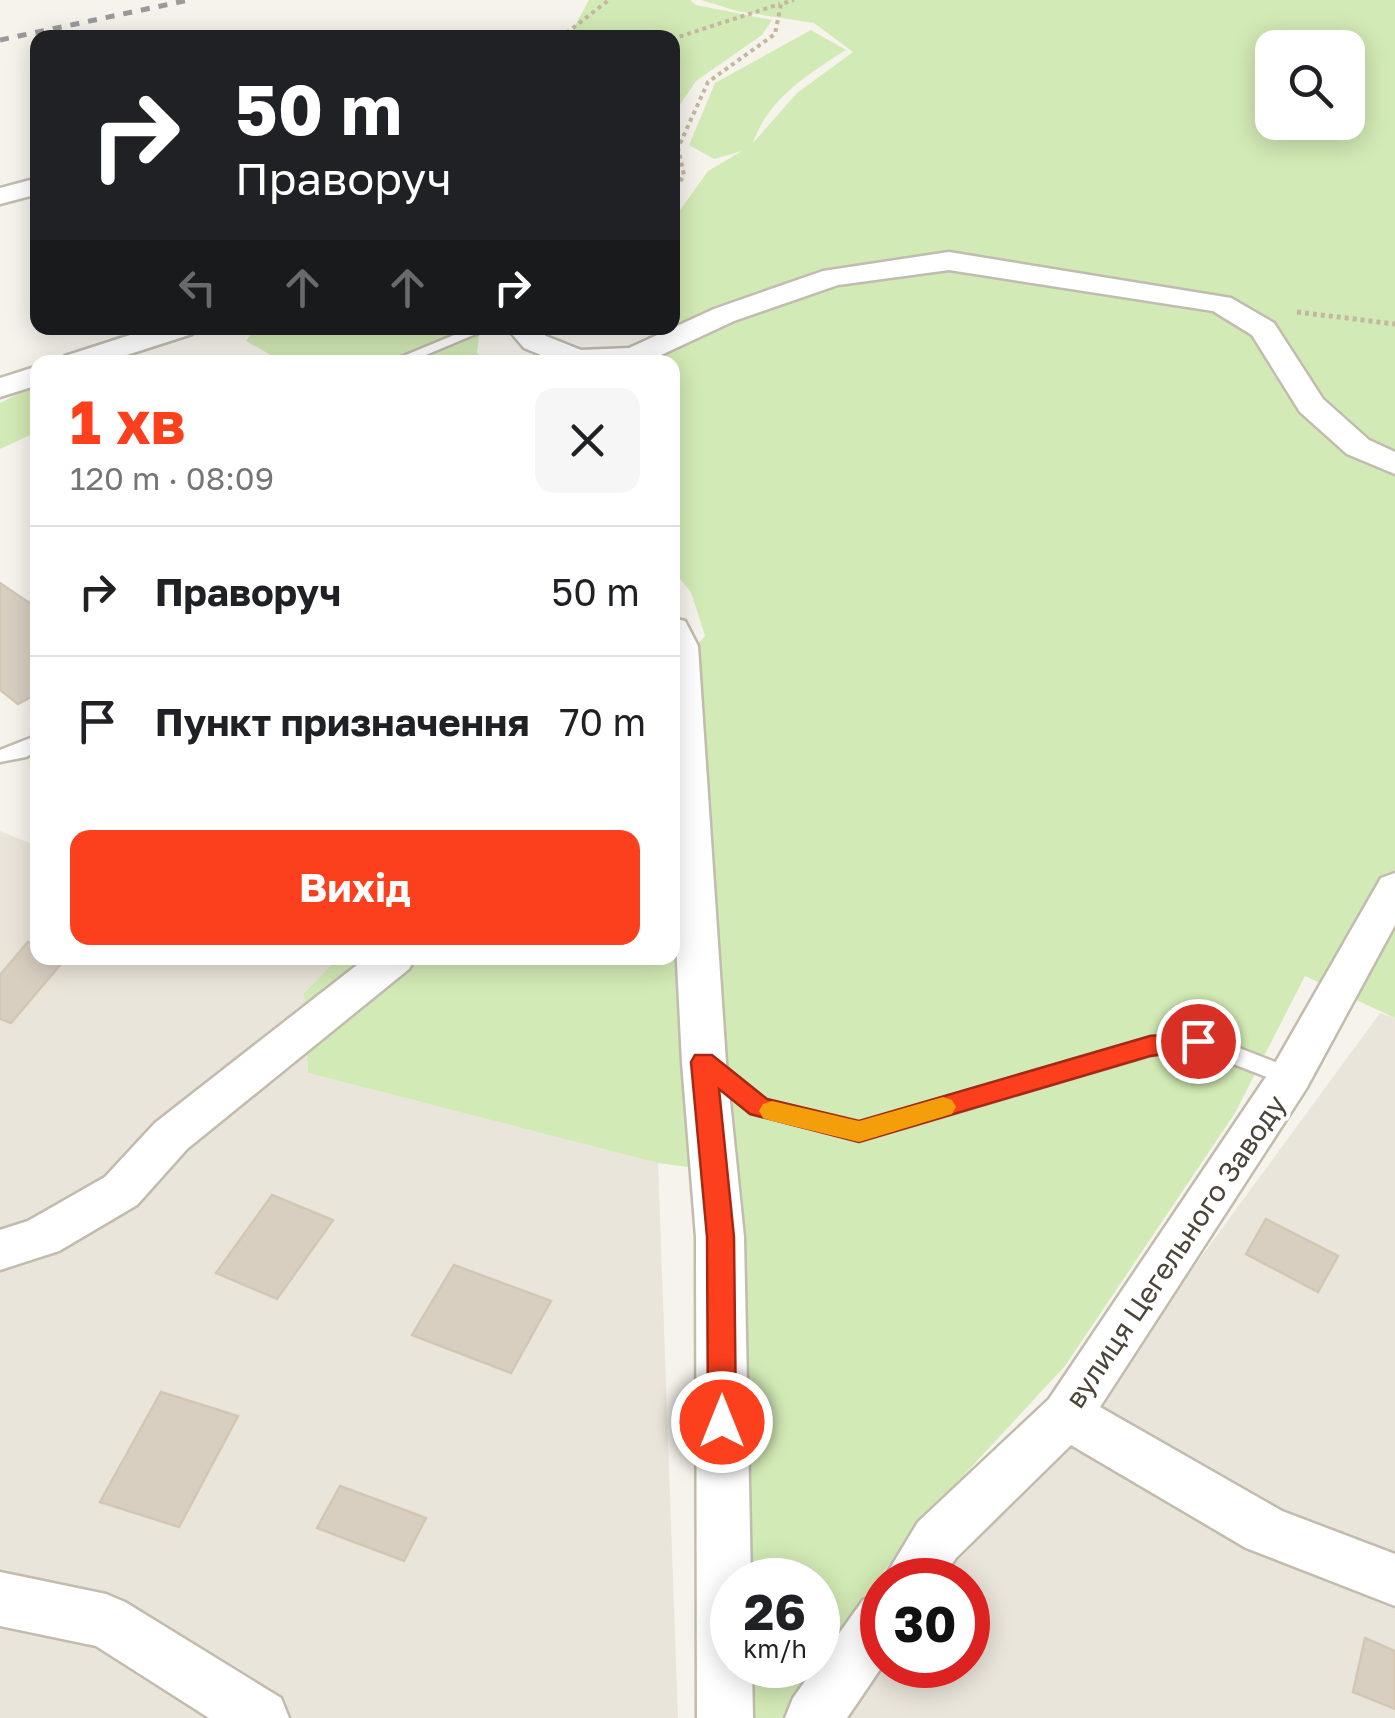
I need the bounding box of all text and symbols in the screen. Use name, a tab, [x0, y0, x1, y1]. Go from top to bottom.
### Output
map controls	[1255, 30, 1365, 140]
button: search	[1255, 30, 1365, 140]
text: 50 m	[235, 66, 402, 150]
icon: right	[70, 70, 200, 200]
text: Праворуч	[235, 151, 452, 205]
icon: left	[170, 260, 225, 315]
icon: ahead	[275, 260, 330, 315]
icon: ahead	[380, 260, 435, 315]
icon: right	[485, 260, 540, 315]
text: 1 хв	[70, 385, 186, 457]
button: close	[535, 388, 640, 493]
text: 120 m · 08:09	[70, 459, 274, 497]
icon: right	[70, 564, 125, 619]
text: Праворуч	[155, 569, 341, 614]
text: 50 m	[551, 569, 640, 614]
icon: arrive	[70, 694, 125, 749]
text: Пункт призначення	[155, 699, 529, 744]
text: 70 m	[559, 699, 646, 744]
button: Вихід	[70, 830, 640, 945]
pin	[1156, 999, 1241, 1084]
icon: arrive	[1171, 1014, 1226, 1069]
street label: вулиця Цегельного Заводу	[1058, 1088, 1292, 1414]
position arrow	[670, 1370, 774, 1474]
speed limit sign: 30	[860, 1558, 990, 1688]
text: 26	[744, 1581, 806, 1641]
text: km/h	[743, 1633, 807, 1664]

